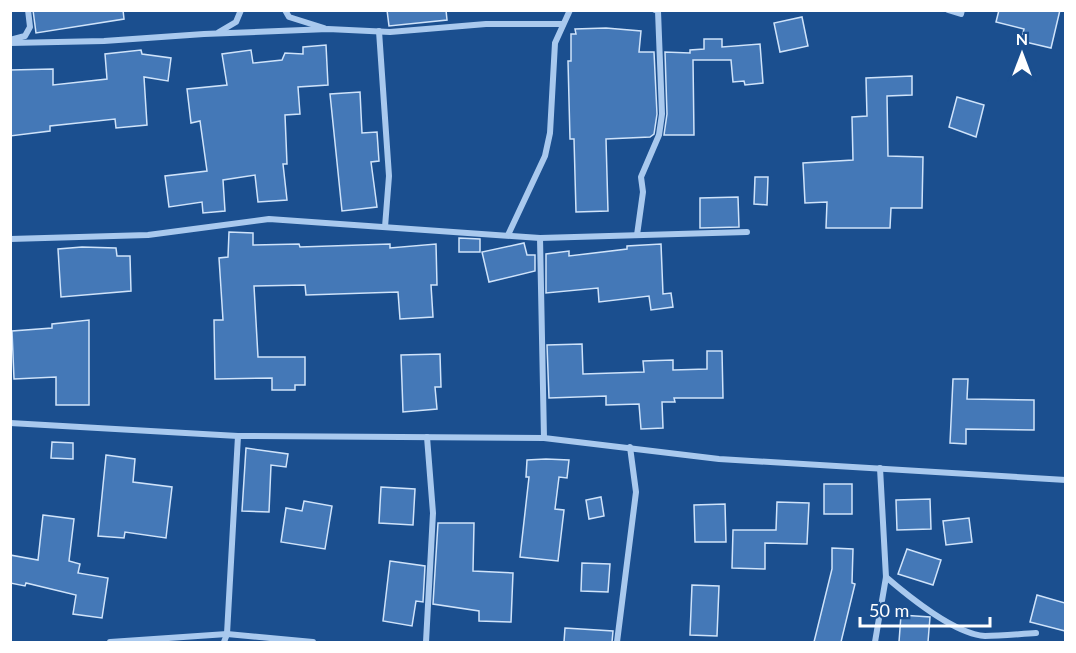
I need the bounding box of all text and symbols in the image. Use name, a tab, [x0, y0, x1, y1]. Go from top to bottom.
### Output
north arrow	[992, 24, 1052, 84]
text: N	[1016, 29, 1028, 48]
scale bar	[860, 590, 990, 628]
text: 50 m	[869, 599, 909, 621]

